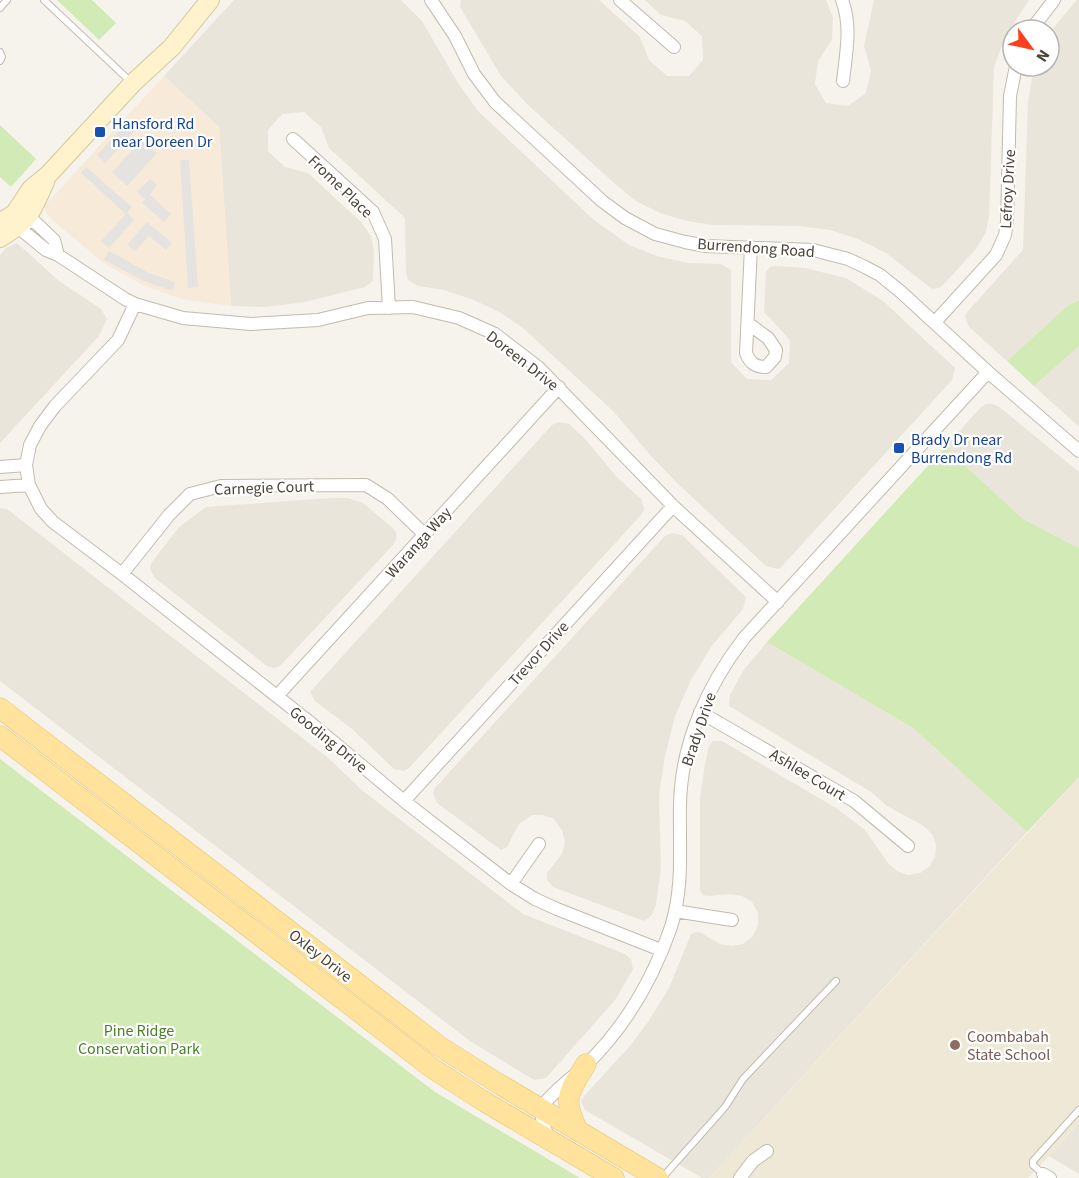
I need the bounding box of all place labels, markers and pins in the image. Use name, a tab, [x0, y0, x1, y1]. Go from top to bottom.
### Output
place label: Hansford Rd near Doreen Dr	[112, 113, 213, 153]
marker: Hansford Rd near Doreen Dr	[93, 125, 107, 139]
place label: Brady Dr near Burrendong Rd	[911, 429, 1012, 469]
marker: Brady Dr near Burrendong Rd	[892, 441, 906, 455]
place label: Coombabah State School	[967, 1026, 1050, 1066]
marker: Coombabah State School	[948, 1038, 962, 1052]

